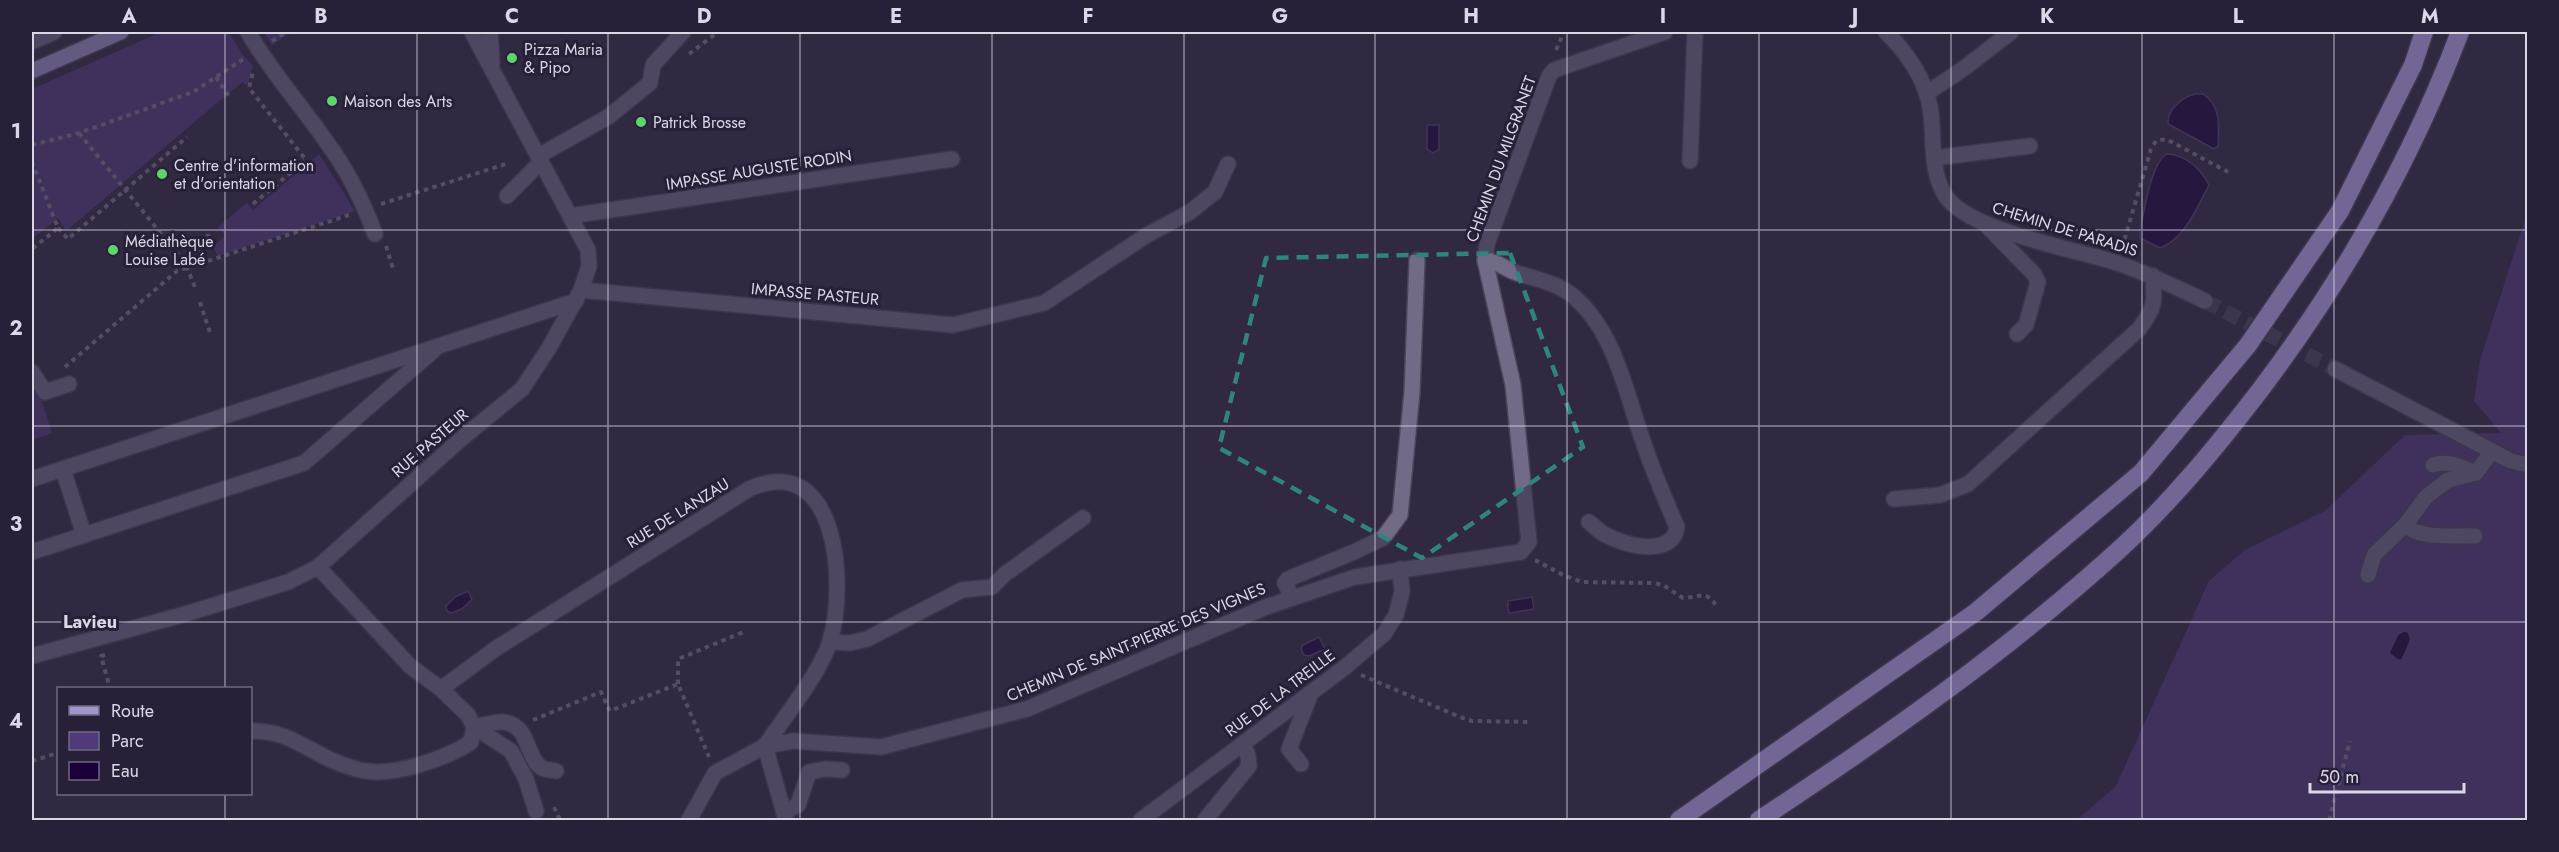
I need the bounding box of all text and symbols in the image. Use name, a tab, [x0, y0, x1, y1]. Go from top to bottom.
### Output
text: A	[121, 2, 137, 31]
text: B	[314, 2, 328, 31]
text: C	[505, 2, 519, 31]
text: D	[697, 2, 711, 31]
text: E	[890, 2, 902, 31]
text: F	[1082, 2, 1094, 31]
text: G	[1272, 2, 1288, 31]
text: H	[1463, 2, 1479, 31]
text: I	[1660, 2, 1666, 31]
text: J	[1848, 2, 1858, 31]
text: K	[2040, 2, 2054, 31]
text: L	[2233, 2, 2244, 31]
text: M	[2421, 2, 2439, 31]
place label: Pizza Maria & Pipo	[524, 38, 603, 79]
marker: Pizza Maria & Pipo	[505, 51, 519, 65]
street label: CHEMIN DU MILGRANET	[1460, 72, 1542, 245]
place label: Maison des Arts	[344, 90, 452, 113]
marker: Maison des Arts	[325, 94, 339, 108]
place label: Patrick Brosse	[653, 111, 746, 134]
marker: Patrick Brosse	[634, 115, 648, 129]
text: 1	[11, 117, 21, 146]
street label: IMPASSE AUGUSTE RODIN	[664, 144, 854, 196]
place label: Centre d'information et d'orientation	[174, 154, 314, 195]
marker: Centre d'information et d'orientation	[155, 167, 169, 181]
street label: CHEMIN DE PARADIS	[1989, 196, 2141, 262]
place label: Médiathèque Louise Labé	[125, 230, 213, 271]
marker: Médiathèque Louise Labé	[106, 243, 120, 257]
street label: IMPASSE PASTEUR	[750, 277, 880, 311]
text: 2	[9, 314, 23, 343]
street label: RUE PASTEUR	[387, 403, 473, 483]
street label: RUE DE LANZAU	[622, 472, 734, 554]
text: 3	[10, 510, 22, 539]
street label: CHEMIN DE SAINT-PIERRE DES VIGNES	[1003, 577, 1269, 707]
district label: Lavieu	[63, 609, 117, 635]
street label: RUE DE LA TREILLE	[1220, 644, 1340, 742]
legend	[57, 687, 252, 795]
text: Route	[111, 698, 154, 724]
text: 4	[9, 707, 23, 736]
text: Parc	[111, 728, 144, 754]
scale bar	[2310, 756, 2464, 794]
text: Eau	[111, 758, 139, 784]
text: 50 m	[2319, 764, 2359, 790]

